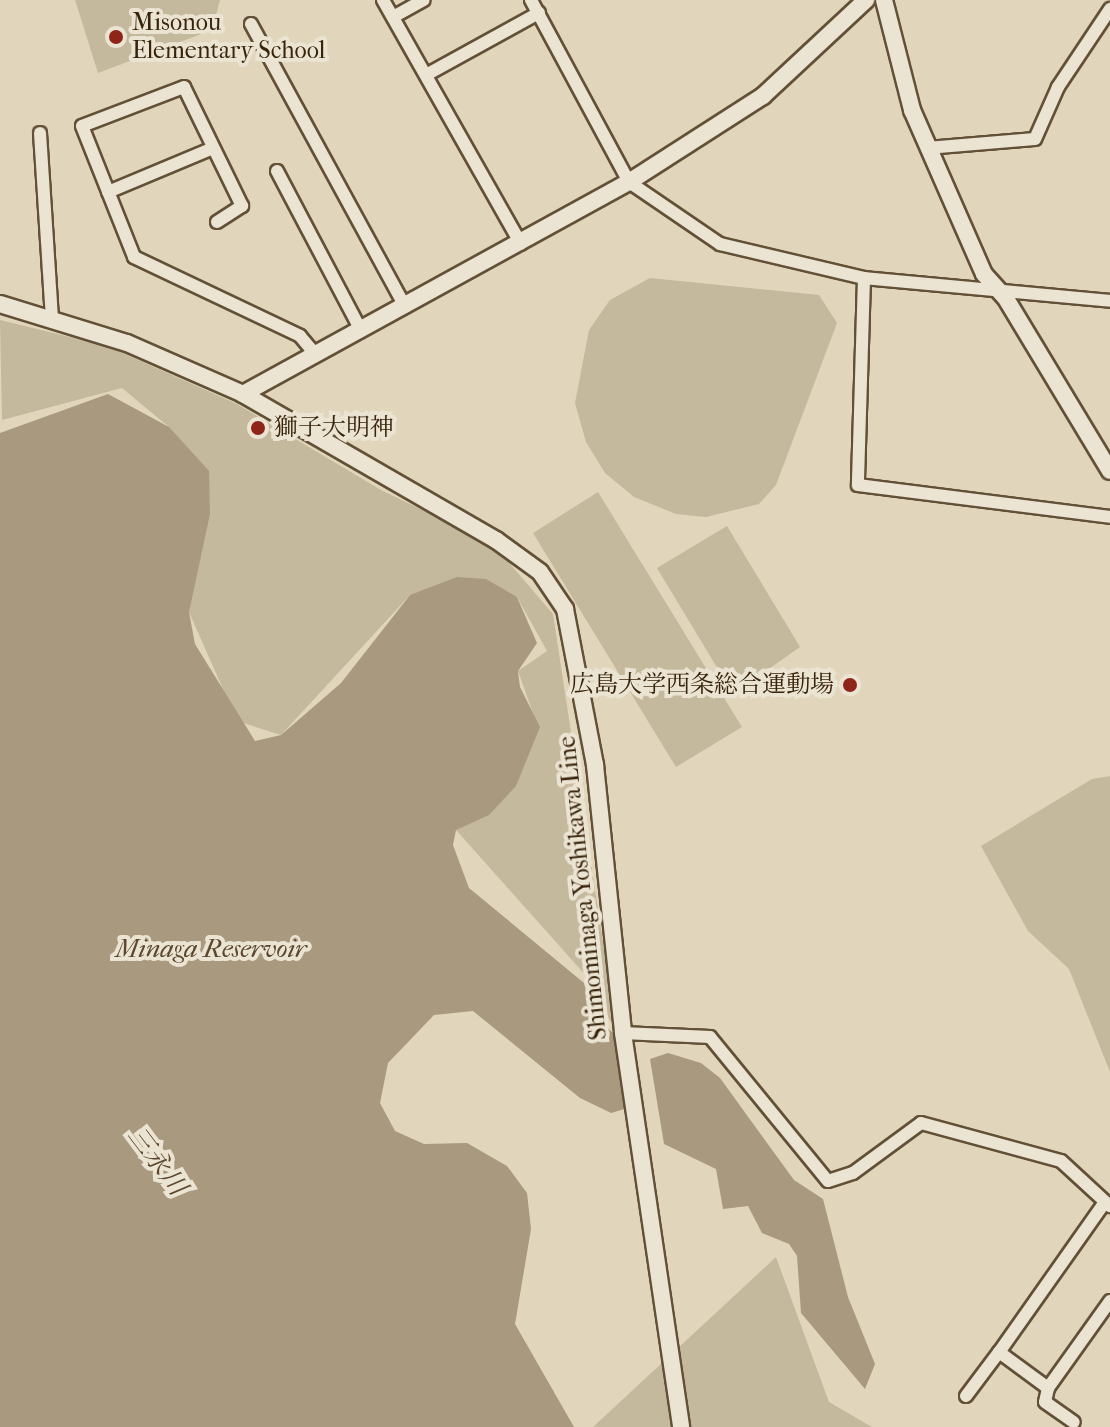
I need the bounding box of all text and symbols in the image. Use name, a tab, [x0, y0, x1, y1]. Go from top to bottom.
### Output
place label: Misonou Elementary School	[132, 9, 325, 65]
marker: Misonou Elementary School	[107, 28, 125, 46]
place label: 獅子大明神	[274, 414, 394, 442]
marker: 獅子大明神	[249, 419, 267, 437]
place label: 広島大学西条総合運動場	[570, 671, 834, 699]
marker: 広島大学西条総合運動場	[841, 676, 859, 694]
street label: Shimominaga Yoshikawa Line	[553, 735, 613, 1041]
water label: Minaga Reservoir	[116, 933, 306, 965]
water label: 三永川	[121, 1120, 193, 1202]

